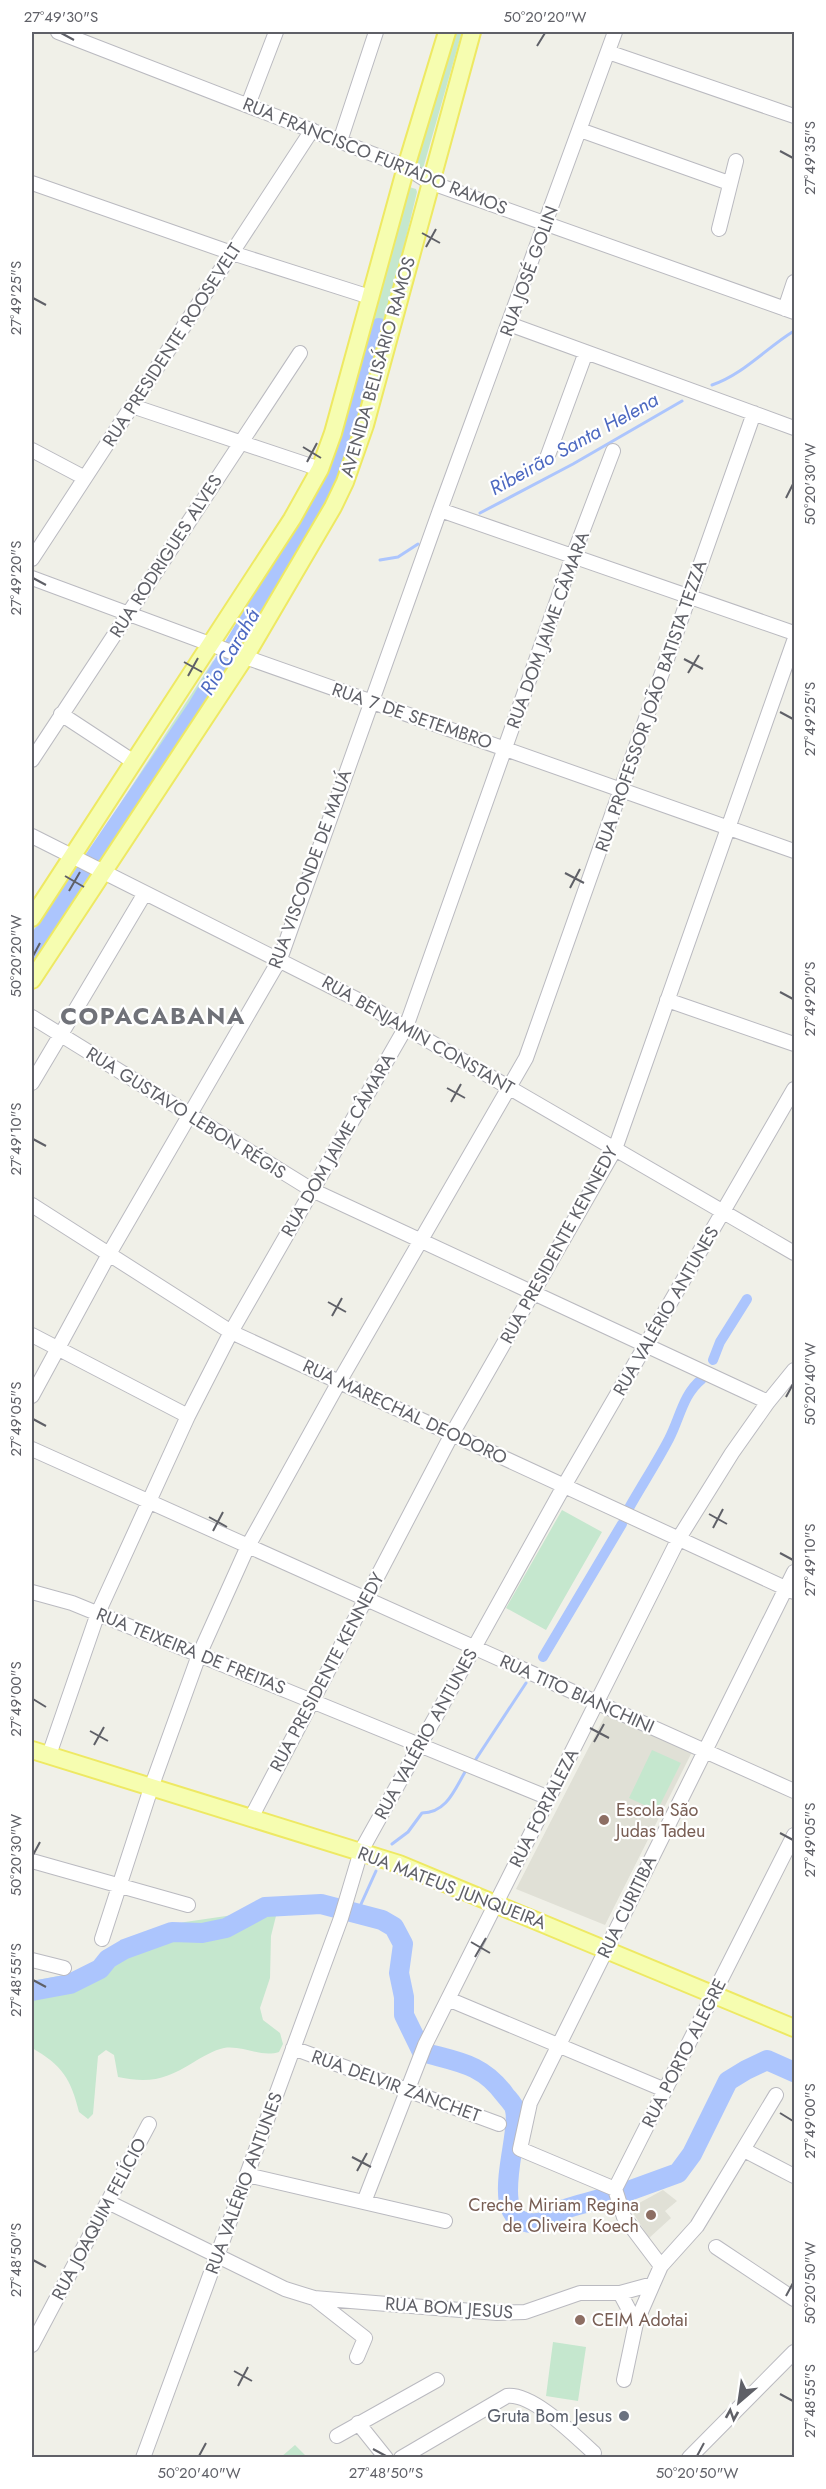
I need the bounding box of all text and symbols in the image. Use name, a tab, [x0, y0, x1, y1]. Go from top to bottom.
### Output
text: 27°49'30"S	[24, 6, 98, 28]
text: 50°20'20"W	[504, 6, 587, 28]
street label: RUA FRANCISCO FURTADO RAMOS	[239, 91, 511, 221]
text: 27°49'35"S	[799, 121, 821, 195]
street label: RUA JOSÉ GOLIN	[493, 202, 565, 340]
street label: RUA PRESIDENTE ROOSEVELT	[96, 238, 248, 452]
street label: AVENIDA BELISÁRIO RAMOS	[334, 254, 422, 480]
text: 27°49'25"S	[5, 261, 27, 335]
water label: Ribeirão Santa Helena	[484, 385, 664, 503]
text: 50°20'30"W	[799, 443, 821, 525]
street label: RUA RODRIGUES ALVES	[103, 469, 229, 643]
street label: RUA DOM JAIME CÂMARA	[500, 528, 596, 732]
text: 27°49'20"S	[5, 541, 27, 615]
street label: RUA PROFESSOR JOÃO BATISTA TEZZA	[589, 557, 713, 855]
water label: Rio Carahá	[193, 603, 267, 701]
street label: RUA 7 DE SETEMBRO	[328, 676, 496, 756]
text: 27°49'25"S	[799, 682, 821, 756]
street label: RUA VISCONDE DE MAUÁ	[262, 766, 358, 972]
text: 50°20'20"W	[5, 914, 27, 997]
text: 27°49'20"S	[799, 962, 821, 1036]
street label: RUA BENJAMIN CONSTANT	[317, 969, 520, 1101]
district label: COPACABANA	[60, 998, 246, 1033]
street label: RUA GUSTAVO LEBON RÉGIS	[81, 1041, 291, 1185]
street label: RUA DOM JAIME CÂMARA	[275, 1048, 401, 1242]
text: 27°49'10"S	[5, 1102, 27, 1176]
street label: RUA PRESIDENTE KENNEDY	[494, 1141, 625, 1348]
street label: RUA VALÉRIO ANTUNES	[607, 1221, 725, 1401]
text: 50°20'40"W	[799, 1342, 821, 1426]
street label: RUA MARECHAL DEODORO	[299, 1353, 511, 1471]
text: 27°49'05"S	[5, 1382, 27, 1456]
text: 27°49'10"S	[799, 1523, 821, 1597]
street label: RUA PRESIDENTE KENNEDY	[263, 1567, 391, 1776]
street label: RUA TEIXEIRA DE FREITAS	[92, 1601, 290, 1701]
street label: RUA VALÉRIO ANTUNES	[368, 1644, 484, 1824]
street label: RUA TITO BIANCHINI	[496, 1648, 658, 1740]
text: 27°49'00"S	[5, 1661, 27, 1737]
street label: RUA FORTALEZA	[503, 1744, 585, 1872]
place label: Escola São Judas Tadeu	[614, 1797, 706, 1844]
text: 27°49'05"S	[799, 1803, 821, 1877]
marker: Escola São Judas Tadeu	[597, 1813, 611, 1827]
text: 50°20'30"W	[5, 1814, 27, 1896]
street label: RUA MATEUS JUNQUEIRA	[354, 1840, 550, 1936]
street label: RUA CURITIBA	[591, 1851, 663, 1963]
text: 27°48'55"S	[5, 1943, 27, 2017]
street label: RUA PORTO ALEGRE	[635, 1974, 733, 2132]
street label: RUA DELVIR ZANCHET	[308, 2043, 485, 2129]
text: 27°49'00"S	[799, 2083, 821, 2159]
street label: RUA VALÉRIO ANTUNES	[199, 2088, 289, 2278]
street label: RUA JOAQUIM FELÍCIO	[45, 2133, 153, 2305]
place label: Creche Miriam Regina de Oliveira Koech	[468, 2192, 639, 2239]
marker: Creche Miriam Regina de Oliveira Koech	[644, 2208, 658, 2222]
text: 27°48'50"S	[5, 2223, 27, 2297]
text: 50°20'50"W	[799, 2241, 821, 2324]
street label: RUA BOM JESUS	[384, 2291, 514, 2325]
place label: CEIM Adotai	[592, 2307, 688, 2333]
marker: CEIM Adotai	[573, 2313, 587, 2327]
text: 27°48'55"S	[799, 2364, 821, 2438]
north arrow	[709, 2372, 769, 2432]
text: N	[721, 2402, 743, 2428]
place label: Gruta Bom Jesus	[487, 2403, 612, 2429]
marker: Gruta Bom Jesus	[617, 2409, 631, 2423]
text: 50°20'40"W	[157, 2462, 241, 2484]
text: 27°48'50"S	[349, 2462, 423, 2484]
text: 50°20'50"W	[656, 2462, 739, 2484]

